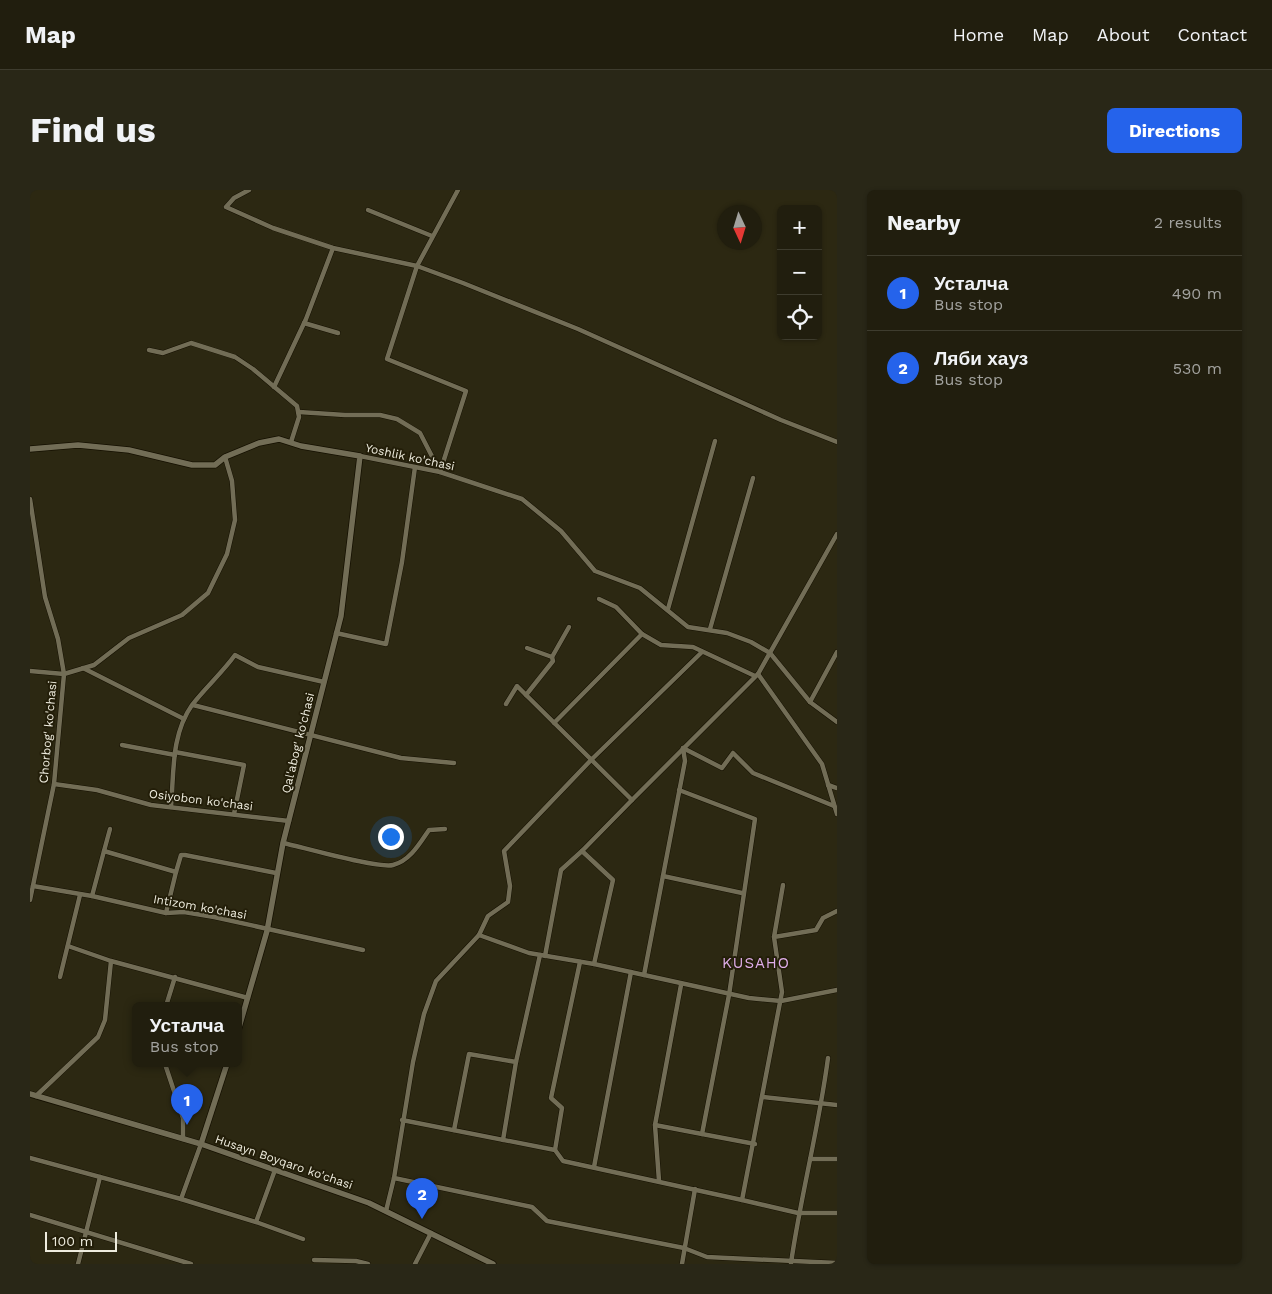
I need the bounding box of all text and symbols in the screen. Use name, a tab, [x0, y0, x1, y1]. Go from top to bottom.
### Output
text: Map	[25, 21, 76, 49]
text: Home	[953, 24, 1004, 45]
text: Map	[1032, 24, 1069, 45]
text: About	[1097, 24, 1149, 45]
text: Contact	[1177, 24, 1247, 45]
button: Directions	[1107, 108, 1242, 153]
text: Find us	[30, 109, 156, 151]
north arrow	[717, 205, 762, 250]
map controls	[777, 205, 822, 340]
button: +	[777, 205, 822, 250]
text: Nearby	[887, 210, 960, 235]
text: 2 results	[1154, 213, 1222, 232]
button: −	[777, 250, 822, 295]
text: Усталча	[934, 272, 1008, 295]
text: 1	[900, 284, 906, 303]
text: 490 m	[1172, 284, 1222, 303]
button: locate	[777, 295, 822, 340]
text: Bus stop	[934, 295, 1003, 314]
text: Ляби хауз	[934, 347, 1028, 370]
text: 2	[898, 359, 908, 378]
text: 530 m	[1173, 359, 1222, 378]
text: Bus stop	[934, 370, 1003, 389]
street label: Yoshlik ko'chasi	[364, 441, 456, 473]
street label: Сhorbog' ko'chasi	[37, 680, 59, 784]
street label: Qal'abog' ko'chasi	[279, 691, 317, 795]
street label: Osiyobon ko'chasi	[148, 787, 254, 813]
your location	[378, 824, 404, 850]
street label: Intizom ko'chasi	[152, 892, 248, 922]
district label: KUSAHO	[722, 954, 790, 972]
popup	[132, 1002, 242, 1067]
text: Усталча	[150, 1014, 224, 1037]
text: Bus stop	[150, 1037, 219, 1056]
pin: 1	[171, 1084, 203, 1125]
street label: Husayn Boyqaro ko'chasi	[213, 1132, 355, 1192]
pin: 2	[406, 1178, 438, 1219]
scale bar	[45, 1229, 118, 1252]
text: 100 m	[52, 1233, 93, 1249]

